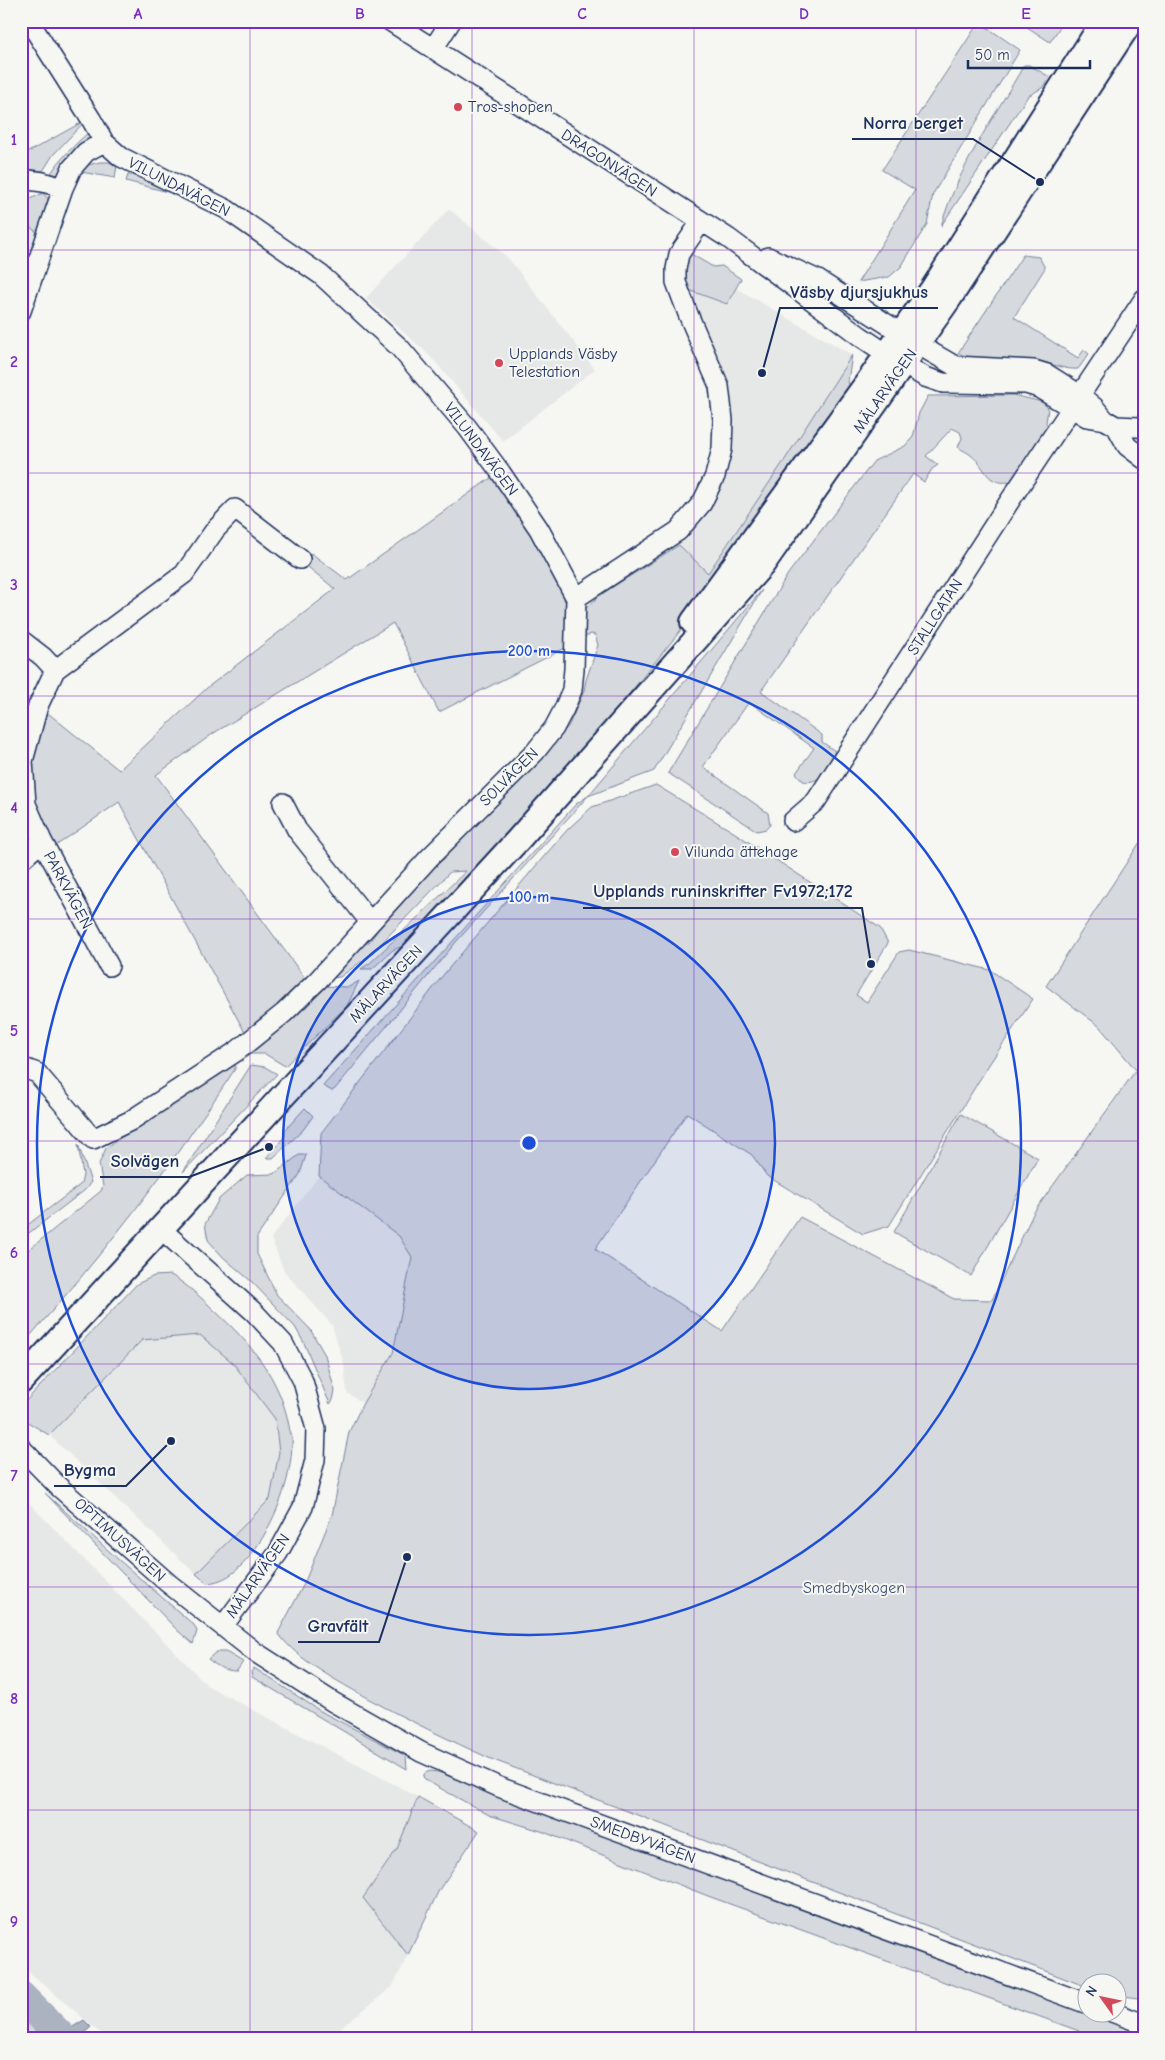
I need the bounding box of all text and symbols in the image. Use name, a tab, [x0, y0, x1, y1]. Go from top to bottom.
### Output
text: A	[134, 5, 143, 23]
text: B	[355, 5, 365, 23]
text: C	[577, 5, 587, 23]
text: D	[799, 5, 809, 23]
text: E	[1021, 5, 1031, 23]
scale bar	[968, 38, 1090, 70]
text: 50 m	[975, 46, 1010, 64]
place label: Tros-shopen	[468, 98, 553, 116]
marker: Tros-shopen	[452, 101, 464, 113]
callout: Norra berget	[852, 106, 973, 139]
text: Norra berget	[863, 113, 964, 134]
street label: DRAGONVÄGEN	[558, 125, 660, 201]
text: 1	[11, 131, 17, 149]
street label: VILUNDAVÄGEN	[125, 154, 233, 220]
callout: Väsby djursjukhus	[780, 275, 938, 308]
text: Väsby djursjukhus	[790, 282, 928, 303]
place label: Upplands Väsby Telestation	[509, 345, 618, 381]
street label: MÄLARVÄGEN	[849, 345, 921, 437]
text: 2	[10, 353, 18, 371]
marker: Upplands Väsby Telestation	[493, 357, 505, 369]
street label: VILUNDAVÄGEN	[440, 399, 522, 499]
text: 3	[10, 576, 18, 594]
street label: STALLGATAN	[904, 576, 966, 658]
text: 200 m	[508, 642, 550, 660]
street label: SOLVÄGEN	[476, 744, 542, 810]
text: 4	[10, 799, 18, 817]
place label: Vilunda ättehage	[685, 843, 798, 861]
marker: Vilunda ättehage	[669, 846, 681, 858]
street label: PARKVÄGEN	[40, 848, 96, 932]
callout: Upplands runinskrifter Fv1972;172	[583, 875, 862, 908]
text: Upplands runinskrifter Fv1972;172	[593, 881, 853, 902]
text: 100 m	[509, 888, 549, 906]
street label: MÄLARVÄGEN	[346, 942, 426, 1026]
text: 5	[10, 1022, 18, 1040]
centre of rings	[520, 1134, 538, 1152]
callout: Solvägen	[100, 1144, 189, 1177]
text: Solvägen	[111, 1151, 179, 1172]
text: 6	[10, 1244, 18, 1262]
callout: Bygma	[54, 1453, 126, 1486]
text: Bygma	[64, 1460, 116, 1481]
text: 7	[10, 1467, 18, 1485]
street label: OPTIMUSVÄGEN	[71, 1494, 169, 1586]
street label: MÄLARVÄGEN	[222, 1530, 294, 1622]
park label: Smedbyskogen	[803, 1579, 905, 1597]
callout: Gravfält	[298, 1609, 379, 1642]
text: Gravfält	[308, 1616, 370, 1637]
text: 8	[10, 1690, 18, 1708]
street label: SMEDBYVÄGEN	[588, 1813, 698, 1867]
text: 9	[10, 1913, 18, 1931]
north arrow	[1078, 1972, 1128, 2022]
text: N	[1082, 1983, 1101, 2000]

